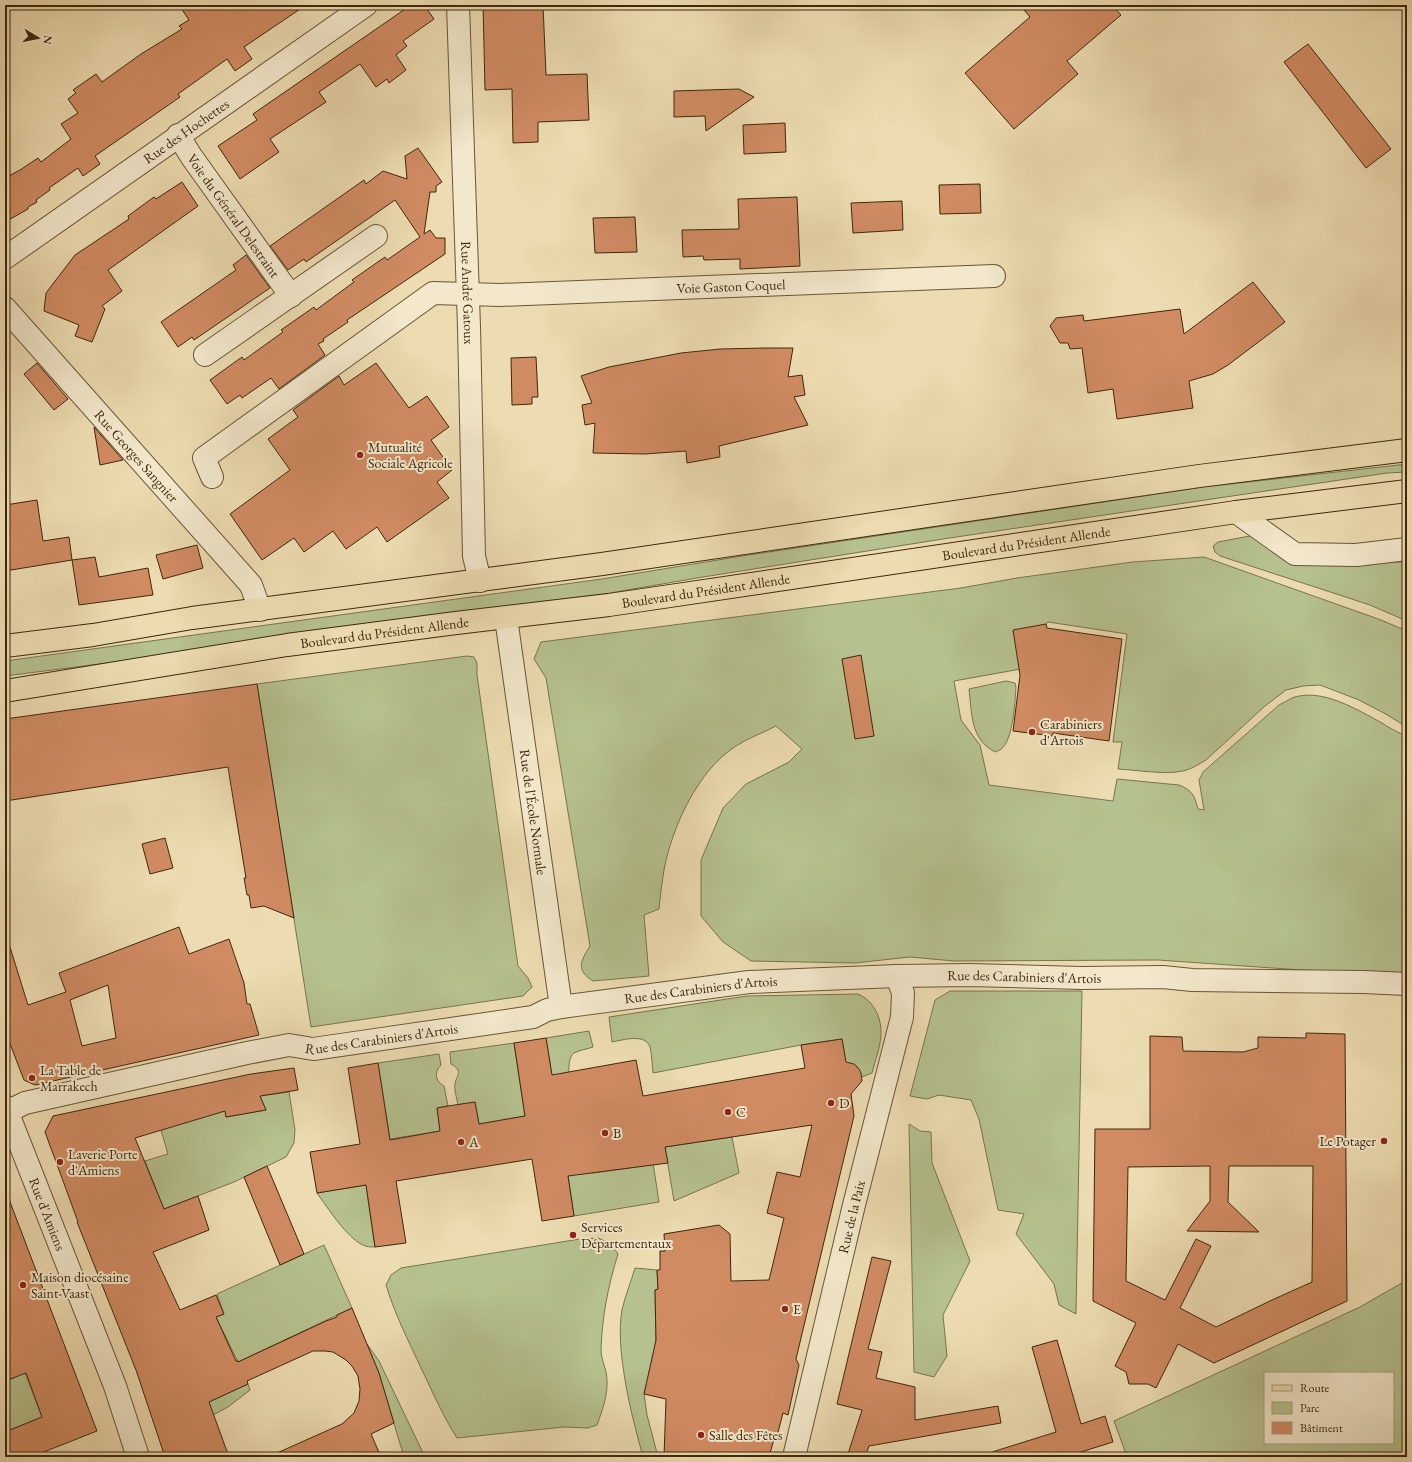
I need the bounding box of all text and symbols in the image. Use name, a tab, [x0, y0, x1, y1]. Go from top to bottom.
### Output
north arrow	[18, 18, 58, 58]
text: N	[40, 34, 56, 45]
street label: Rue des Hochettes	[139, 95, 233, 168]
street label: Voie du Général Delestraint	[183, 150, 284, 282]
street label: Rue André Gatoux	[457, 241, 478, 345]
street label: Voie Gaston Coquel	[676, 275, 786, 297]
street label: Rue Georges Sangnier	[90, 406, 183, 506]
place label: Mutualité Sociale Agricole	[368, 438, 453, 472]
marker: Mutualité Sociale Agricole	[355, 450, 365, 460]
street label: Boulevard du Président Allende	[941, 522, 1112, 564]
street label: Boulevard du Président Allende	[620, 569, 792, 612]
street label: Boulevard du Président Allende	[299, 613, 470, 652]
place label: Carabiniers d'Artois	[1040, 715, 1102, 749]
marker: Carabiniers d'Artois	[1027, 727, 1037, 737]
street label: Rue de l'École Normale	[516, 748, 551, 877]
street label: Rue des Carabiniers d'Artois	[947, 966, 1102, 987]
street label: Rue des Carabiniers d'Artois	[623, 972, 778, 1007]
street label: Rue des Carabiniers d'Artois	[304, 1019, 459, 1058]
place label: La Table de Marrakech	[40, 1061, 102, 1095]
marker: La Table de Marrakech	[27, 1073, 37, 1083]
place label: D	[839, 1094, 850, 1112]
marker: D	[826, 1098, 836, 1108]
place label: C	[736, 1103, 746, 1121]
marker: C	[723, 1107, 733, 1117]
place label: B	[613, 1124, 621, 1142]
marker: B	[600, 1128, 610, 1138]
place label: Le Potager	[1319, 1132, 1376, 1150]
place label: A	[468, 1133, 479, 1151]
marker: Le Potager	[1379, 1136, 1389, 1146]
marker: A	[456, 1137, 466, 1147]
place label: Laverie Porte d'Amiens	[68, 1145, 138, 1179]
marker: Laverie Porte d'Amiens	[55, 1157, 65, 1167]
street label: Rue d'Amiens	[25, 1175, 70, 1254]
street label: Rue de la Paix	[834, 1178, 869, 1255]
place label: Services Départementaux	[581, 1218, 671, 1252]
marker: Services Départementaux	[568, 1230, 578, 1240]
place label: Maison diocésaine Saint-Vaast	[31, 1268, 129, 1302]
marker: Maison diocésaine Saint-Vaast	[18, 1280, 28, 1290]
place label: E	[793, 1300, 801, 1318]
marker: E	[780, 1304, 790, 1314]
legend	[1264, 1372, 1394, 1444]
text: Route	[1300, 1380, 1330, 1396]
text: Parc	[1300, 1400, 1320, 1416]
text: Bâtiment	[1300, 1420, 1343, 1436]
place label: Salle des Fêtes	[709, 1426, 783, 1444]
marker: Salle des Fêtes	[696, 1430, 706, 1440]

